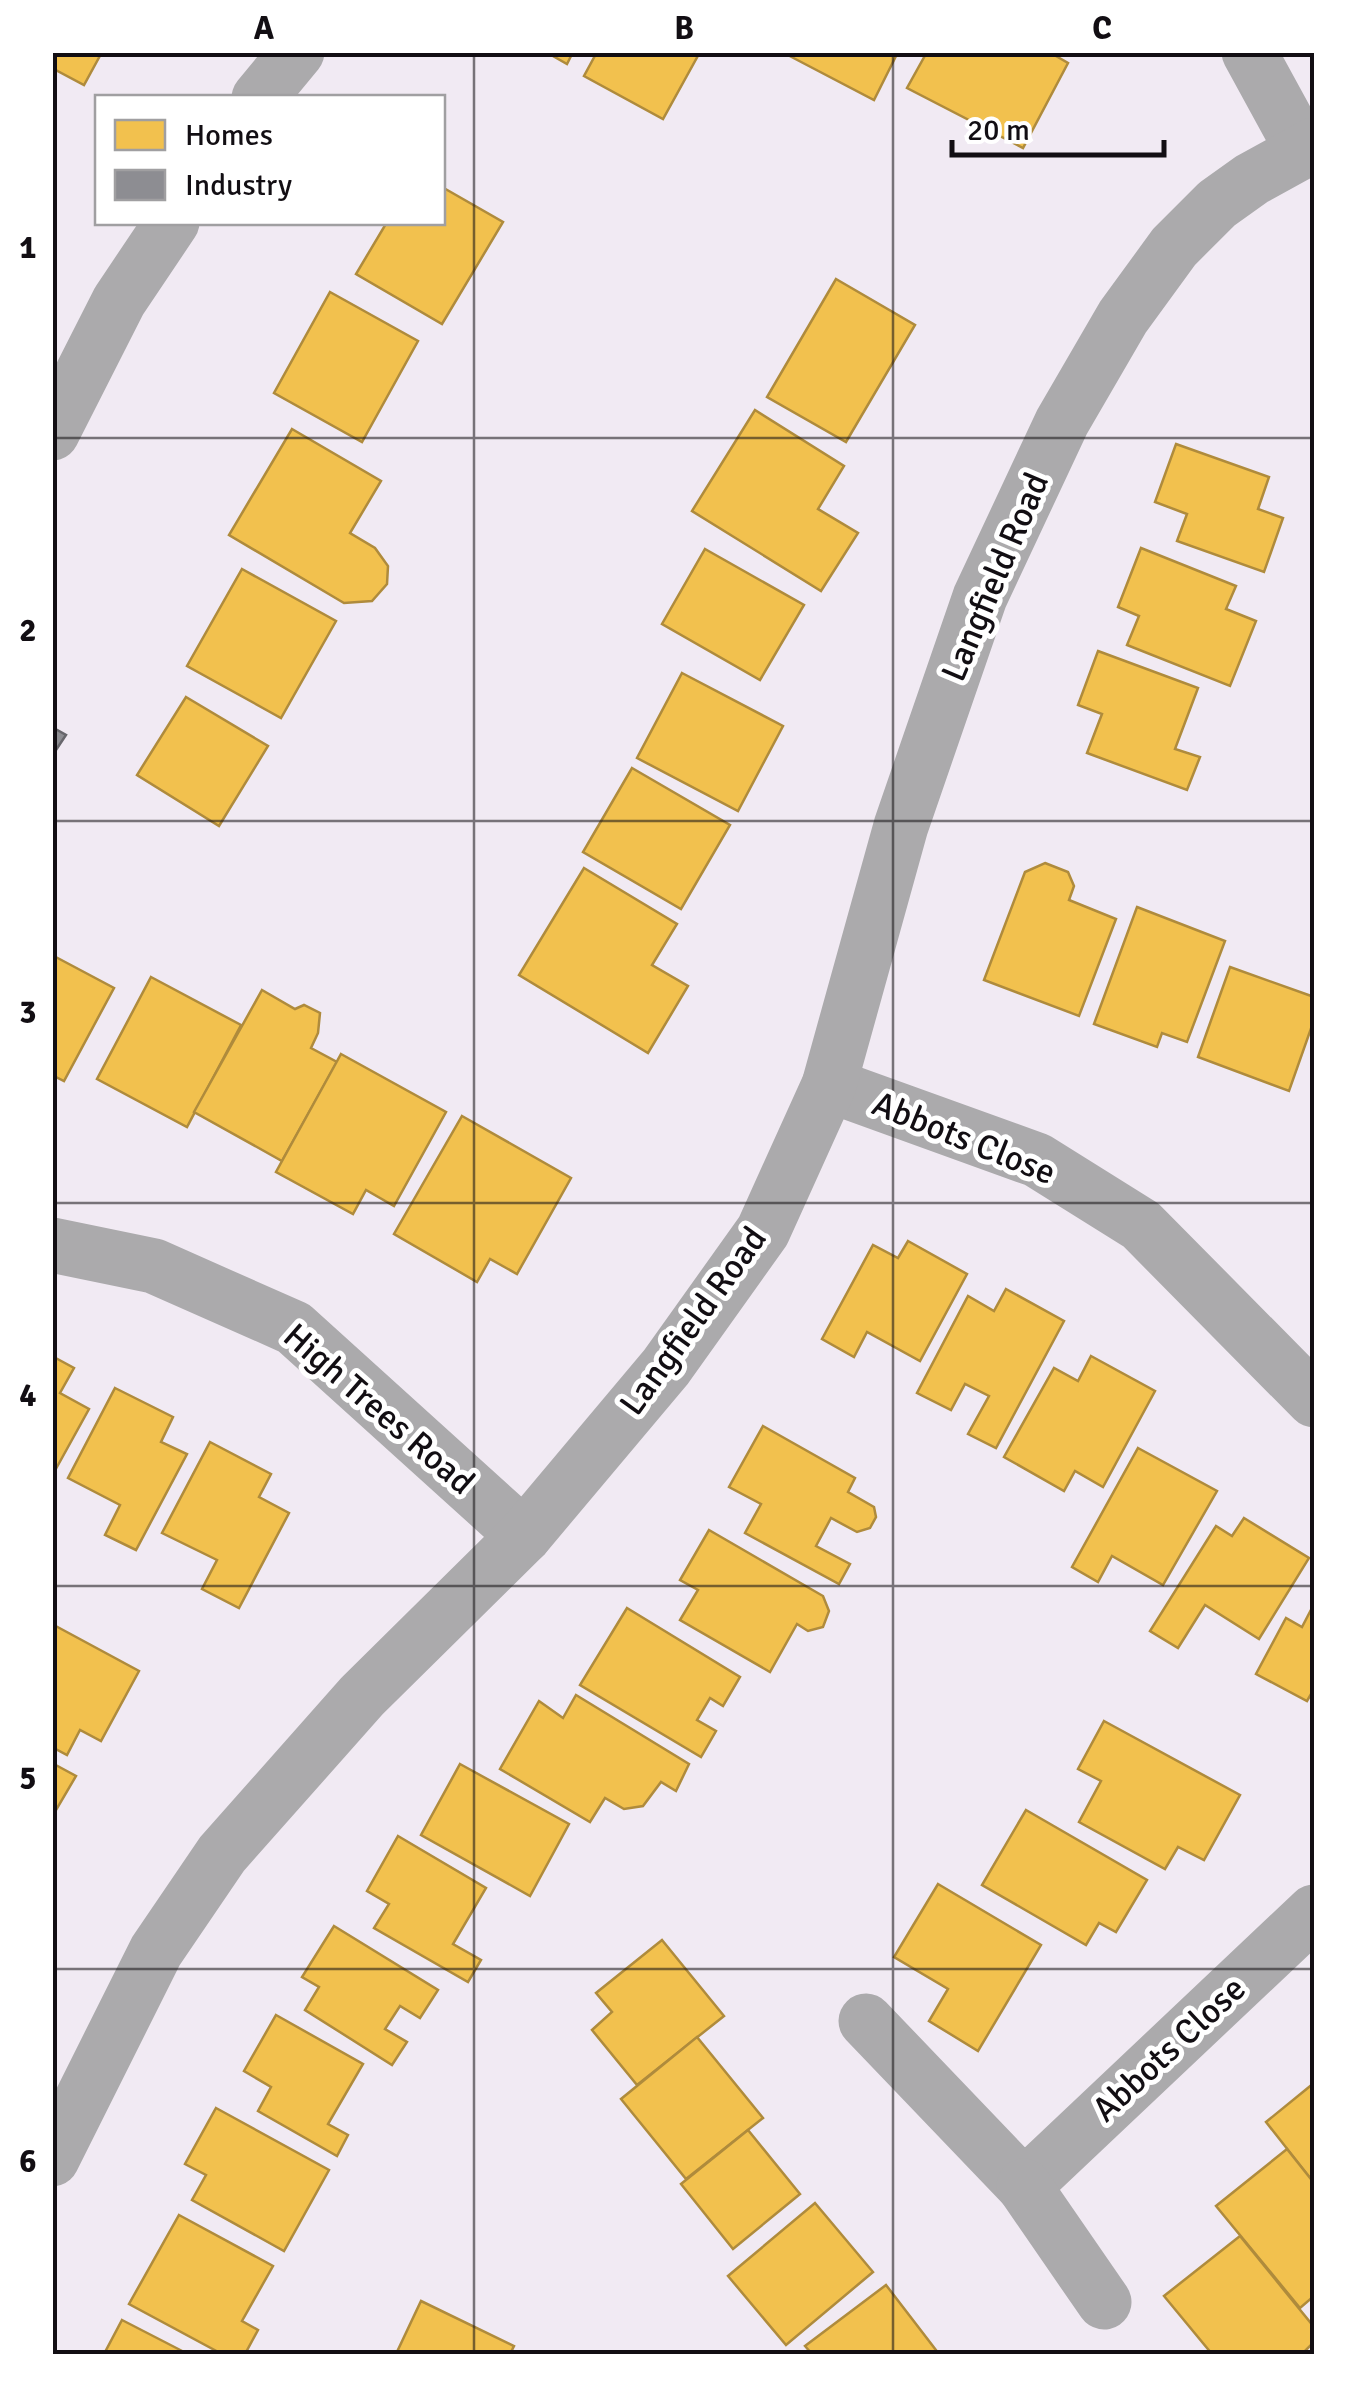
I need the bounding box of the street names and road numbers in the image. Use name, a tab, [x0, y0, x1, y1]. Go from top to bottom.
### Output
street label: Langfield Road	[932, 466, 1058, 688]
street label: Abbots Close	[866, 1082, 1062, 1194]
street label: Langfield Road	[610, 1218, 776, 1424]
street label: High Trees Road	[275, 1314, 483, 1504]
street label: Abbots Close	[1084, 1967, 1254, 2131]

